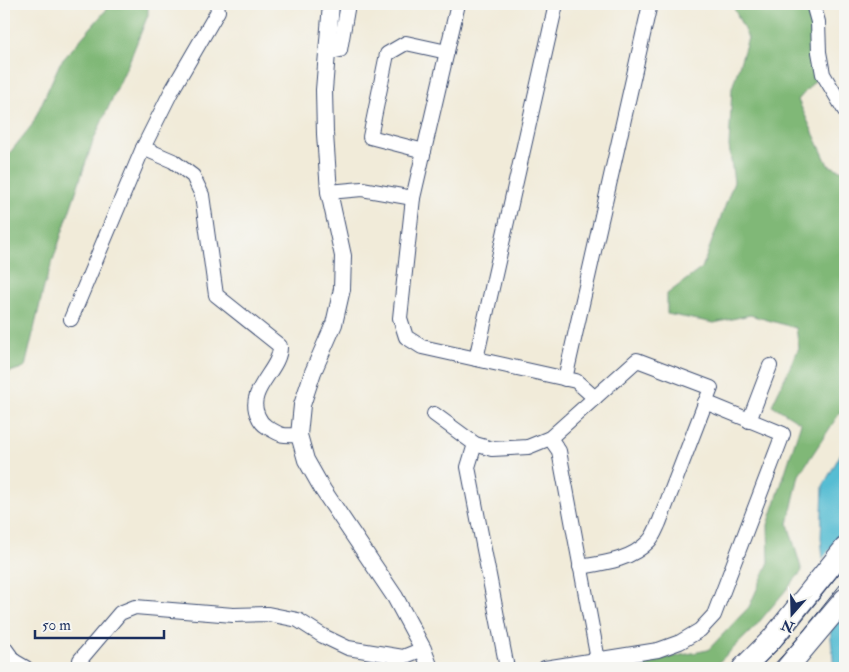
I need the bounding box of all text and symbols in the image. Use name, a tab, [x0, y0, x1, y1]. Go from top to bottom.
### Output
north arrow	[766, 590, 816, 640]
scale bar	[35, 607, 164, 639]
text: N	[778, 615, 797, 636]
text: 50 m	[42, 616, 71, 635]

